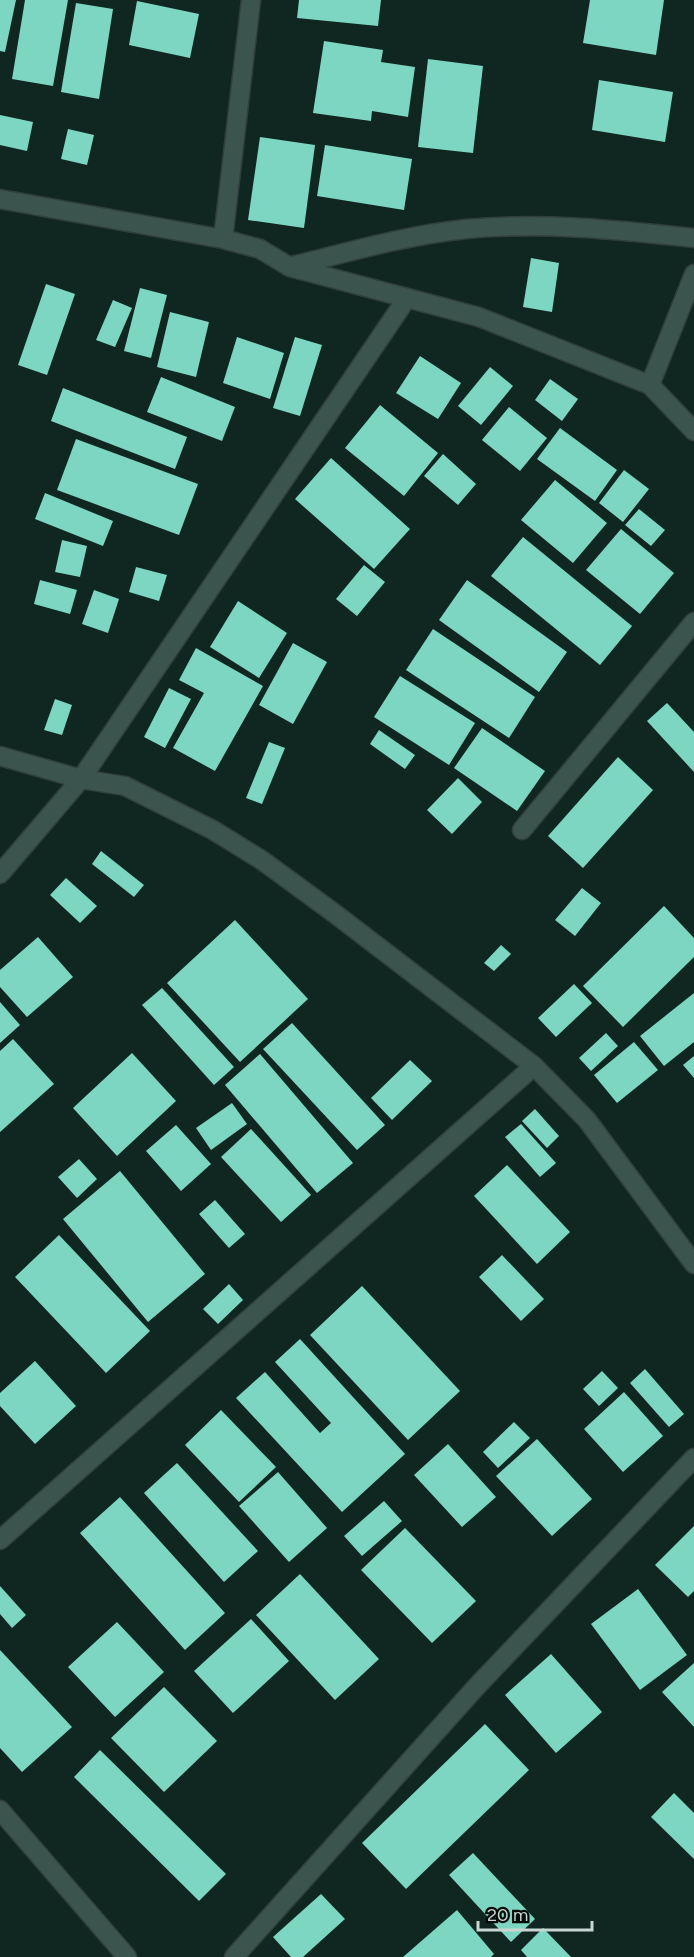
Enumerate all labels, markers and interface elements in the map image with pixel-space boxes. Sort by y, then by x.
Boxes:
scale bar [478,1894,592,1932]
text: 20 m [487,1904,528,1926]

